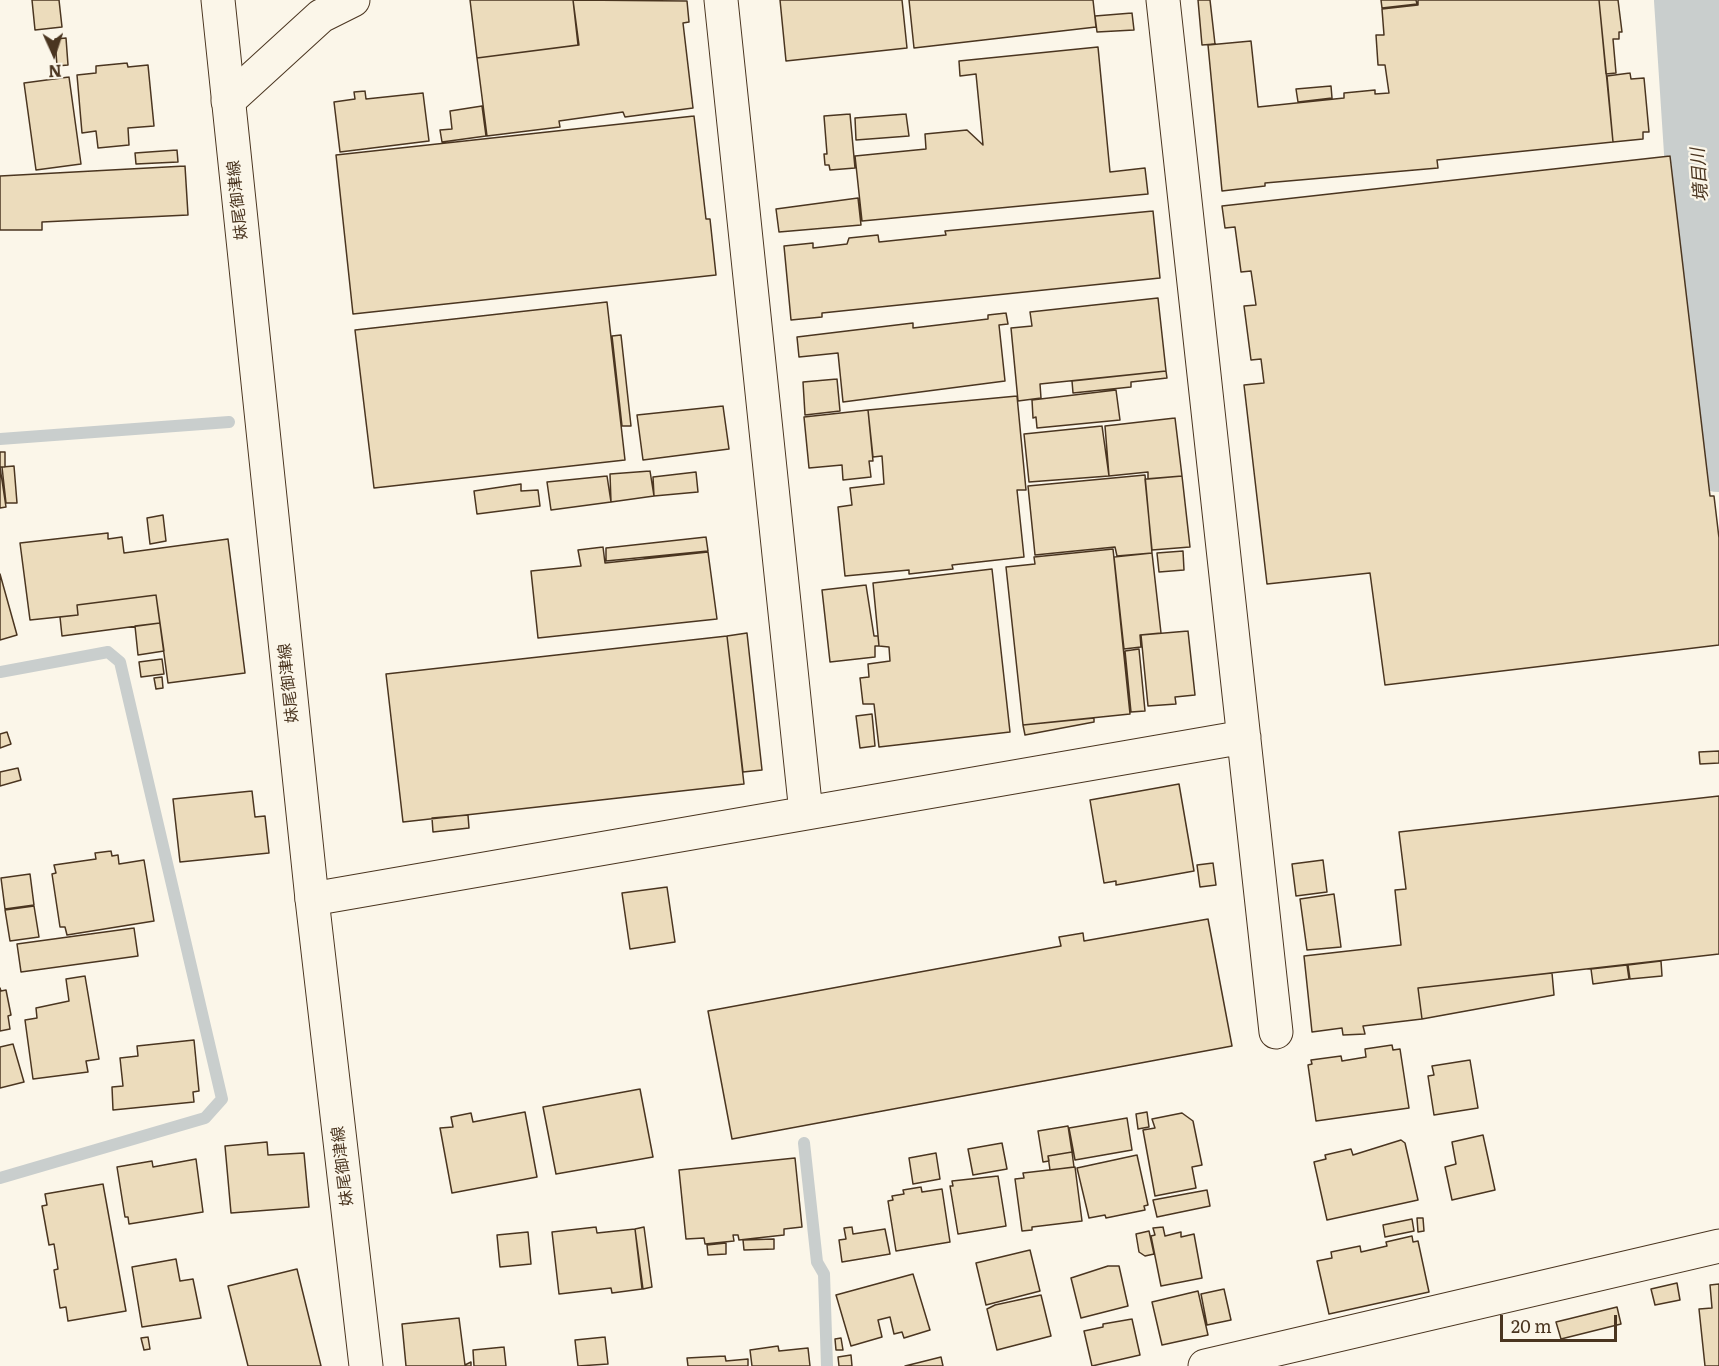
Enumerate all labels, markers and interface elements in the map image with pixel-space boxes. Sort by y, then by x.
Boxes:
north arrow [24,24,84,84]
text: N [48,60,62,84]
water label: 境目川 [1687,147,1713,203]
street label: 妹尾御津線 [224,159,252,241]
street label: 妹尾御津線 [275,642,303,724]
street label: 妹尾御津線 [329,1125,357,1207]
scale bar [1503,1303,1620,1341]
text: 20 m [1511,1312,1552,1339]

